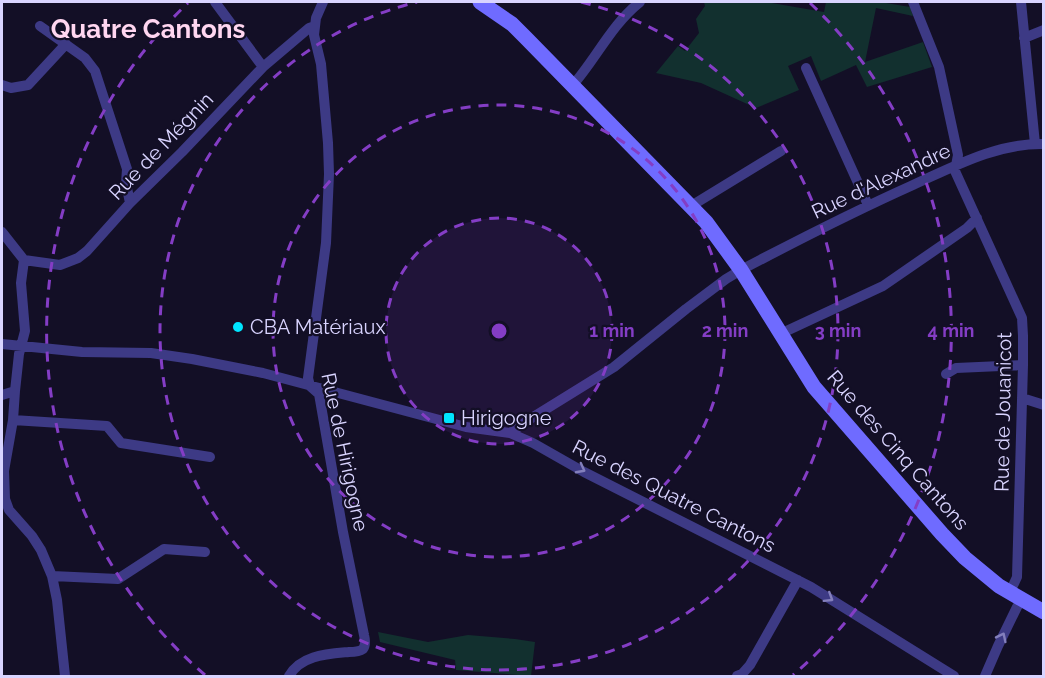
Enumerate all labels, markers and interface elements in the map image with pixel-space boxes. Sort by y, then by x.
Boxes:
district label: Quatre Cantons [51,14,245,44]
street label: Rue de Mégnin [104,87,218,205]
street label: Rue d'Alexandre [808,138,954,224]
place label: CBA Matériaux [250,315,386,339]
marker: CBA Matériaux [231,320,245,334]
text: 1 min [589,320,635,341]
text: 2 min [702,320,748,341]
text: 3 min [815,320,861,341]
text: 4 min [928,320,974,341]
centre of rings [489,321,509,341]
street label: Rue de Jouanicot [990,332,1016,492]
street label: Rue des Cinq Cantons [822,365,974,535]
street label: Rue de Hirigogne [316,371,374,534]
place label: Hirigogne [461,406,552,430]
marker: Hirigogne [442,411,456,425]
street label: Rue des Quatre Cantons [569,434,779,558]
one-way arrow [575,462,586,474]
one-way arrow [823,590,833,602]
one-way arrow [995,632,1007,643]

